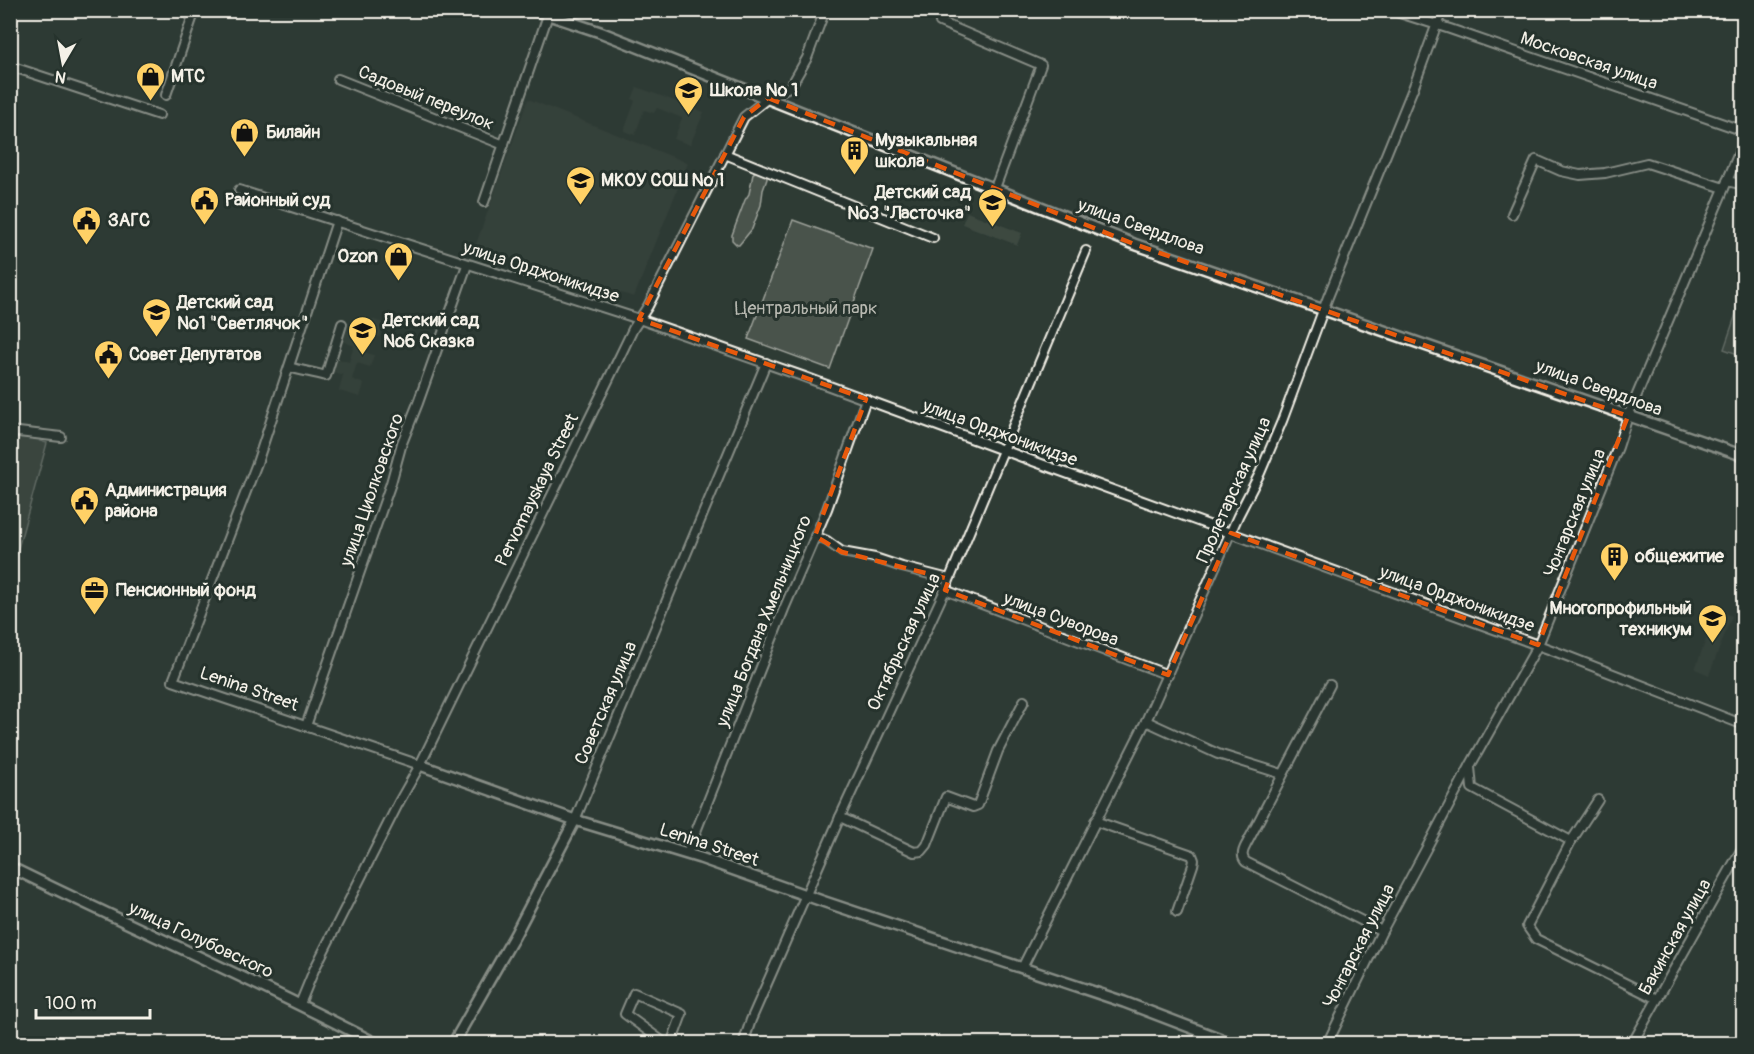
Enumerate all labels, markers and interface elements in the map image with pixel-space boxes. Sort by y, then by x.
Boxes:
street label: Московская улица [1517,27,1661,95]
north arrow [33,33,93,93]
shop icon: МТС [134,60,166,102]
street label: Садовый переулок [355,60,497,136]
place label: МТС [171,65,205,88]
text: N [53,66,68,88]
school or university icon: Школа № 1 [673,74,705,116]
place label: Школа № 1 [709,79,798,102]
shop icon: Билайн [229,116,261,158]
place label: Билайн [266,121,320,144]
place label: Музыкальная школа [875,129,977,173]
building icon: Музыкальная школа [838,134,870,176]
school or university icon: МКОУ СОШ № 1 [564,164,596,206]
place label: МКОУ СОШ № 1 [601,169,724,192]
place label: Детский сад №3 "Ласточка" [847,181,971,225]
public building icon: Районный суд [188,184,220,226]
school or university icon: Детский сад №3 "Ласточка" [976,186,1008,228]
place label: Районный суд [225,189,331,212]
street label: улица Свердлова [1074,193,1208,261]
public building icon: ЗАГС [71,204,103,246]
place label: ЗАГС [108,209,150,232]
street label: улица Орджоникидзе [459,236,622,308]
shop icon: Ozon [383,240,415,282]
place label: Ozon [338,245,378,268]
place label: Детский сад №1 "Светлячок" [176,291,308,335]
school or university icon: Детский сад №1 "Светлячок" [140,296,172,338]
park label: Центральный парк [735,297,877,320]
place label: Детский сад №6 Сказка [382,309,479,353]
school or university icon: Детский сад №6 Сказка [346,314,378,356]
public building icon: Совет Депутатов [92,338,124,380]
place label: Совет Депутатов [129,343,262,366]
street label: улица Свердлова [1532,354,1666,422]
street label: улица Орджоникидзе [918,394,1081,472]
street label: Pervomayskaya Street [490,409,584,570]
street label: улица Циолковского [335,410,409,571]
street label: Пролетарская улица [1192,414,1276,566]
street label: Чонгарская улица [1539,445,1611,581]
place label: Администрация района [105,479,227,523]
public building icon: Администрация района [68,484,100,526]
street label: улица Богдана Хмельницкого [711,512,817,731]
building icon: общежитие [1598,540,1630,582]
place label: общежитие [1634,545,1725,568]
street label: улица Орджоникидзе [1375,560,1538,638]
street label: Октябрьская улица [862,569,946,715]
office icon: Пенсионный фонд [79,574,111,616]
place label: Пенсионный фонд [116,579,256,602]
street label: улица Суворова [999,586,1122,651]
place label: Многопрофильный техникум [1550,597,1692,641]
school or university icon: Многопрофильный техникум [1697,602,1729,644]
street label: Советская улица [570,638,642,768]
street label: Lenina Street [196,661,302,717]
street label: Lenina Street [656,818,762,872]
street label: Бакинская улица [1634,875,1716,999]
street label: Чонгарская улица [1318,880,1400,1012]
street label: улица Голубовского [124,896,277,984]
scale bar [36,982,150,1020]
text: 100 m [45,992,97,1015]

